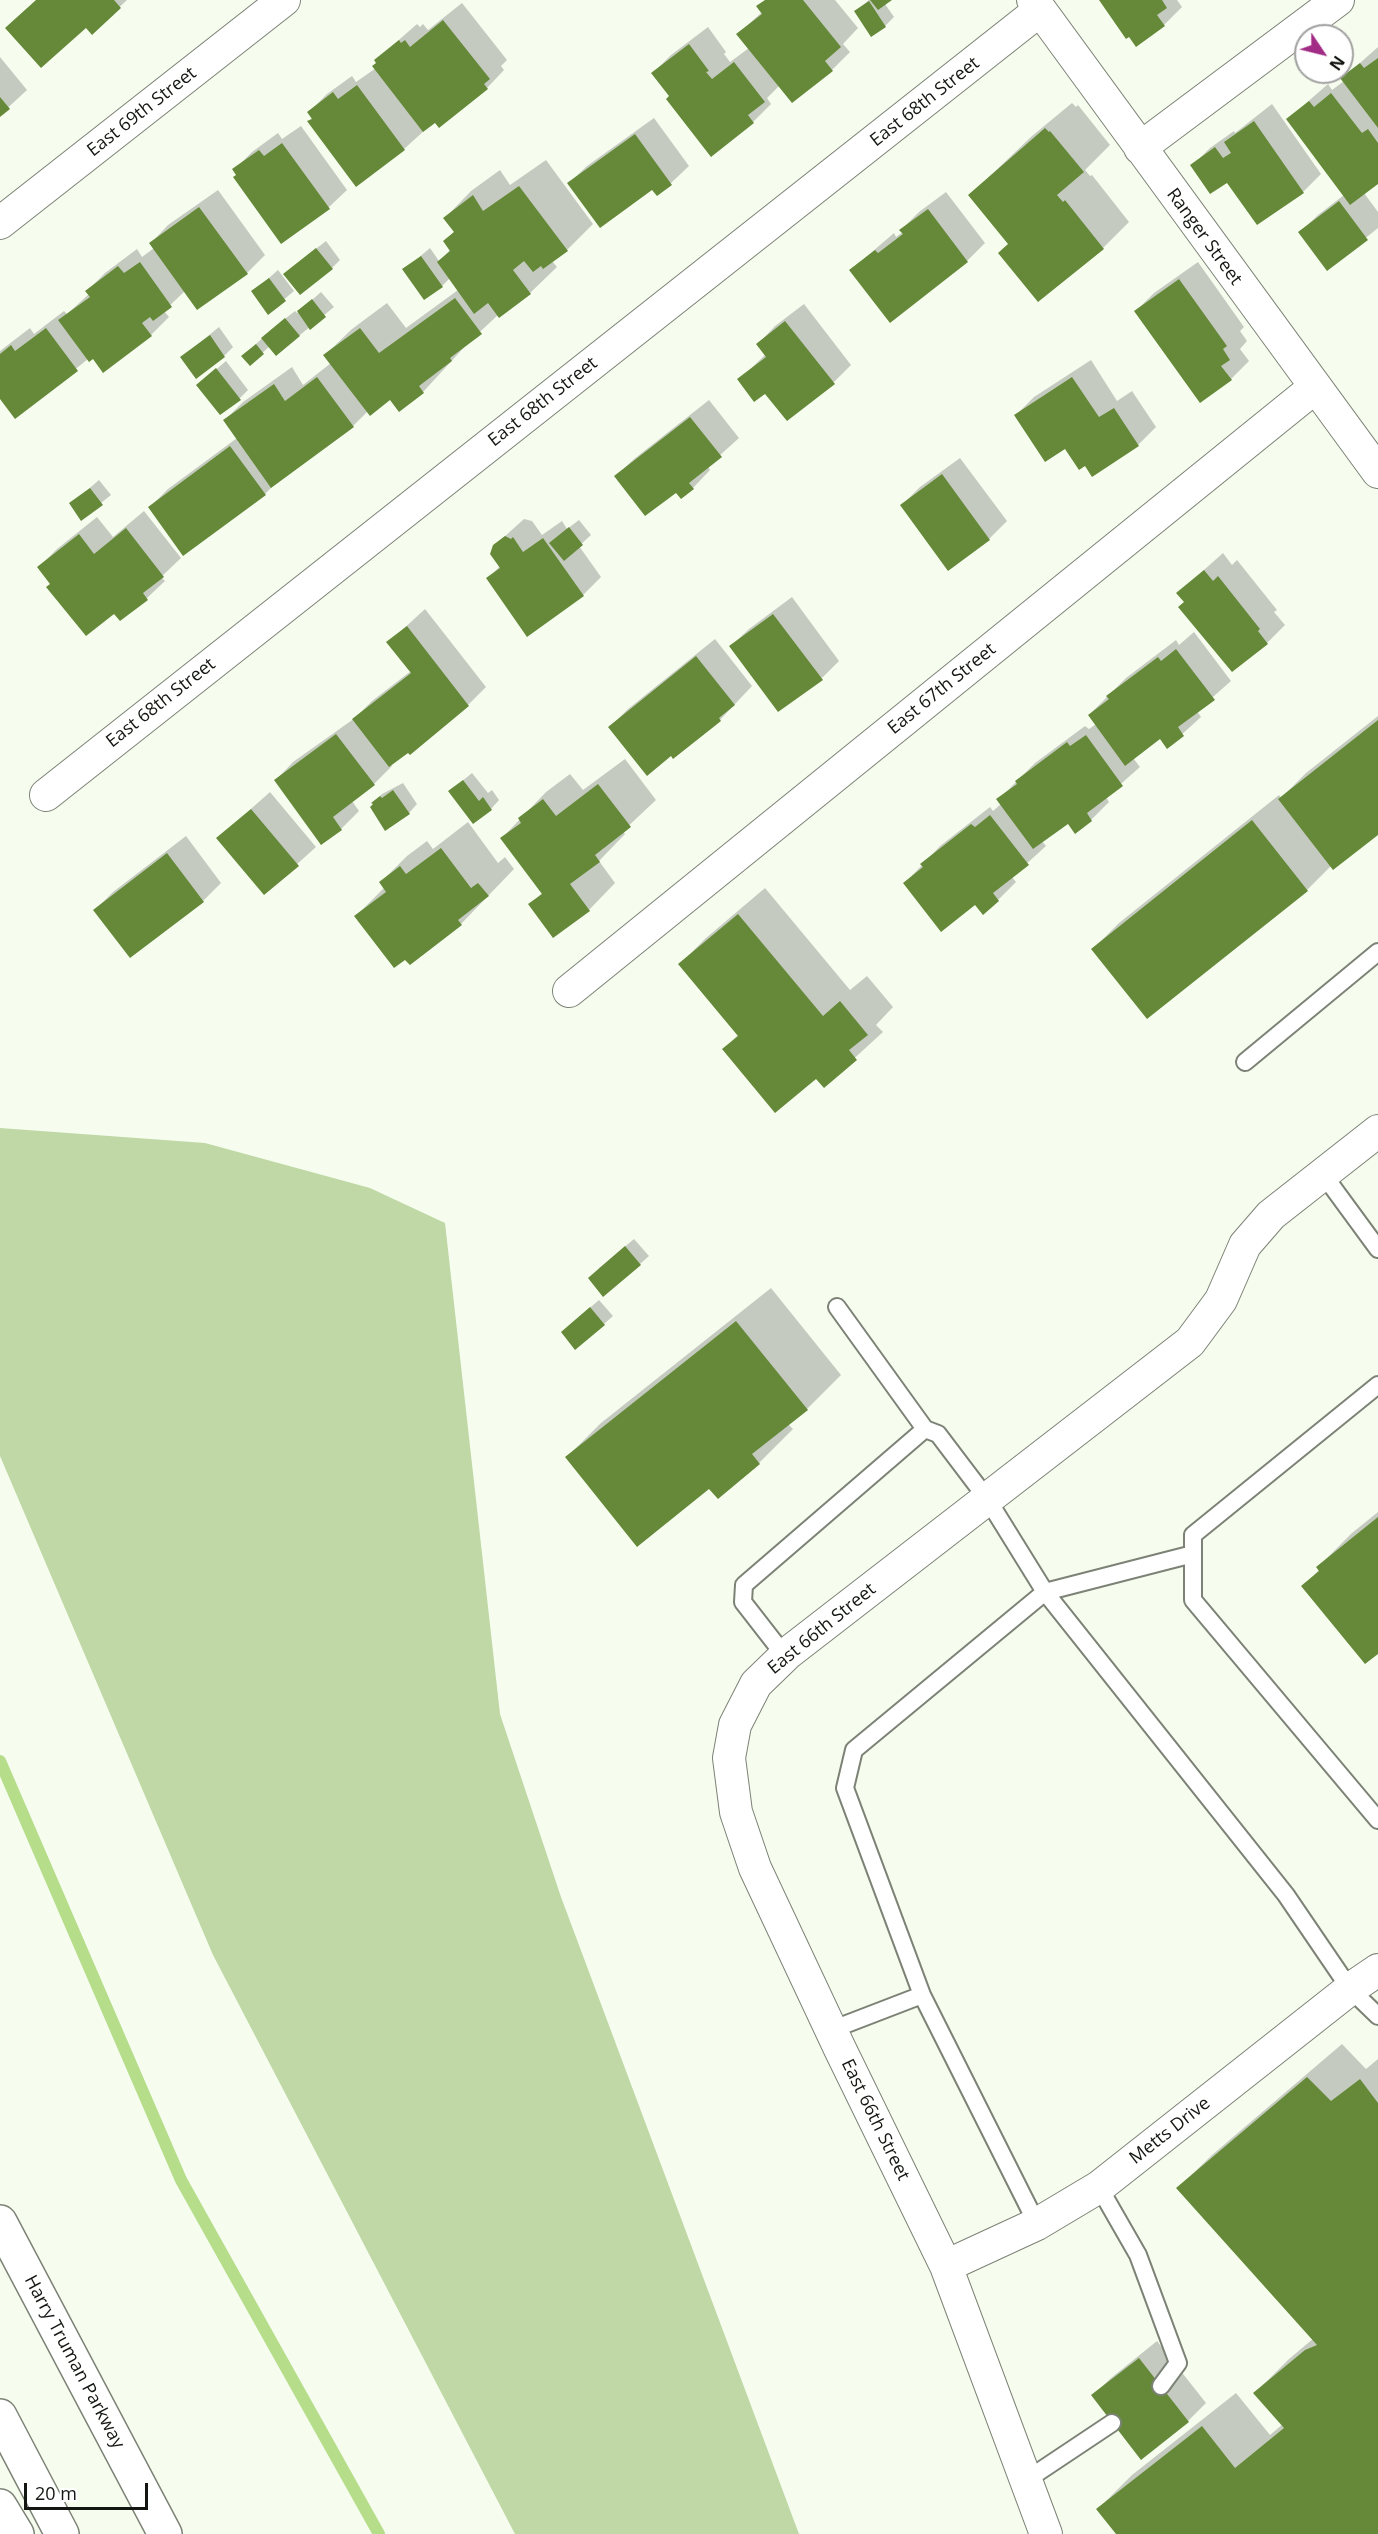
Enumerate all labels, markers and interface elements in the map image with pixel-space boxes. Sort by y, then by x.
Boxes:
north arrow [1294,24,1354,84]
text: N [1324,52,1350,75]
street label: East 68th Street [866,53,984,151]
street label: East 69th Street [83,63,201,161]
street label: Ranger Street [1162,184,1246,290]
street label: East 68th Street [484,353,602,451]
street label: East 67th Street [884,639,1000,739]
street label: East 68th Street [102,654,220,752]
street label: East 66th Street [764,1579,880,1679]
street label: East 66th Street [836,2056,914,2184]
street label: Metts Drive [1125,2093,1215,2169]
street label: Harry Truman Parkway [19,2272,129,2452]
scale bar [27,2471,152,2509]
text: 20 m [35,2481,77,2505]

